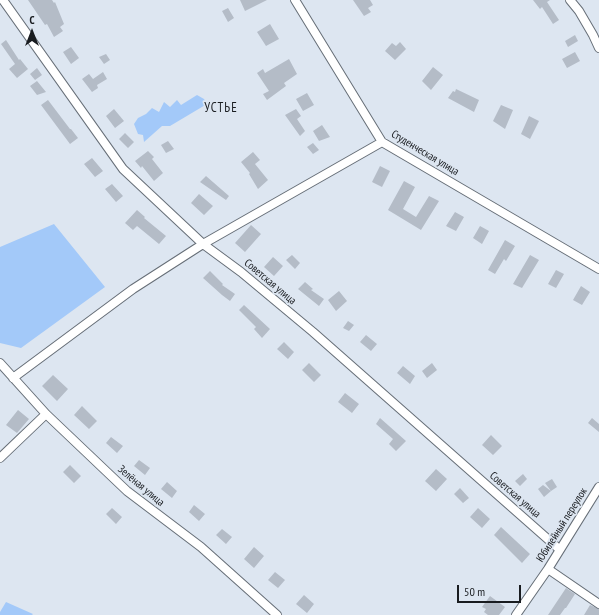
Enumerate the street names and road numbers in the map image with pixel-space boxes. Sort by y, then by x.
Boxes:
street label: Студенческая улица [389,128,461,178]
street label: Советская улица [241,257,299,307]
street label: Зелёная улица [115,463,167,509]
street label: Советская улица [487,469,543,521]
street label: Юбилейный переулок [534,485,590,565]

